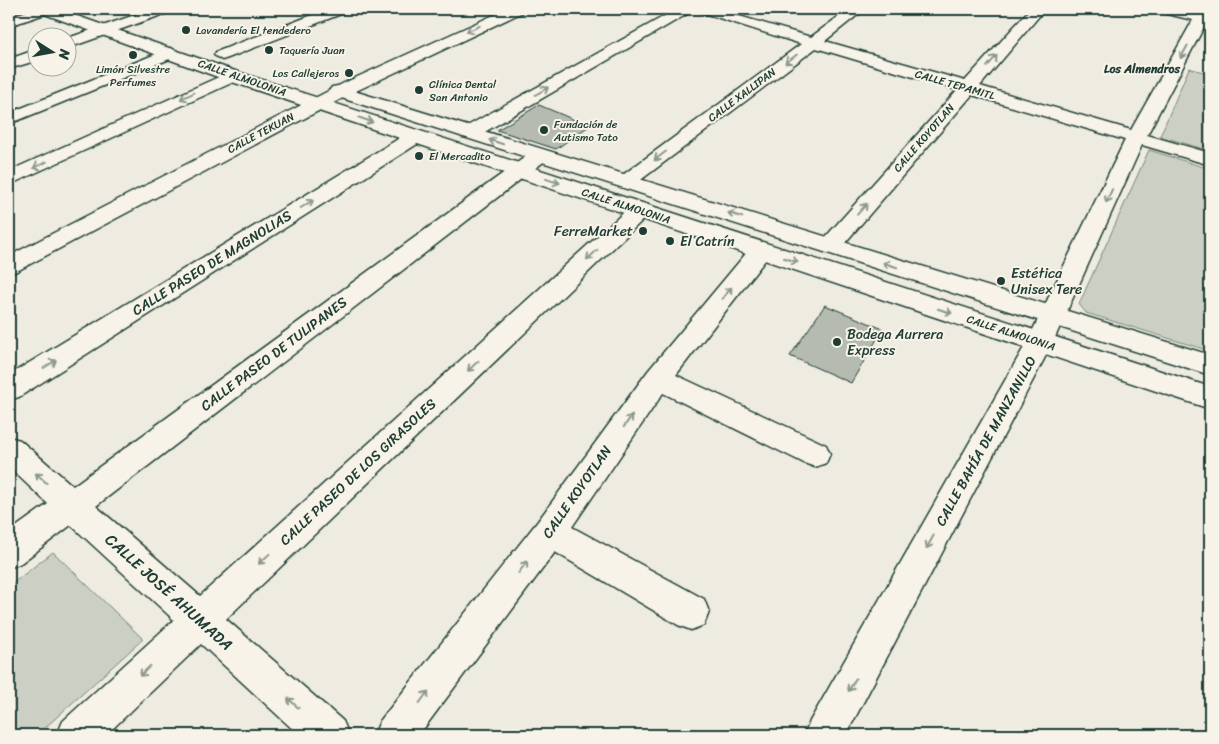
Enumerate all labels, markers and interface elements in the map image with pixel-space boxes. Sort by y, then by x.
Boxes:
place label: Lavandería El tendedero [196,21,311,40]
marker: Lavandería El tendedero [180,24,192,36]
one-way arrow [466,25,481,35]
north arrow [28,28,78,78]
place label: Taquería Juan [279,41,345,60]
marker: Taquería Juan [263,44,275,56]
one-way arrow [1178,44,1188,58]
text: N [51,46,78,62]
marker: Limón Silvestre Perfumes [127,49,139,61]
one-way arrow [785,53,798,64]
street label: CALLE ALMOLONIA [195,54,289,102]
one-way arrow [986,54,998,67]
district label: Los Almendros [1104,58,1181,80]
place label: Limón Silvestre Perfumes [96,60,170,92]
street label: CALLE XALLIPAN [704,63,781,127]
place label: Los Callejeros [273,64,339,83]
street label: CALLE TEPAMITL [913,64,997,106]
marker: Los Callejeros [343,67,355,79]
place label: Clínica Dental San Antonio [429,75,497,107]
marker: Clínica Dental San Antonio [413,84,425,96]
one-way arrow [535,86,549,96]
one-way arrow [180,92,195,102]
street label: CALLE KOYOTLAN [889,99,959,177]
street label: CALLE TEKUAN [224,107,298,159]
place label: Fundación de Autismo Tato [553,115,618,147]
one-way arrow [357,116,373,125]
marker: Fundación de Autismo Tato [538,124,550,136]
one-way arrow [489,136,505,146]
place label: El Mercadito [429,147,491,166]
marker: El Mercadito [413,150,425,162]
one-way arrow [654,150,667,161]
one-way arrow [33,160,48,170]
one-way arrow [545,177,561,187]
street label: CALLE ALMOLONIA [579,183,673,229]
one-way arrow [1104,188,1113,203]
one-way arrow [300,199,314,209]
street label: CALLE PASEO DE MAGNOLIAS [127,203,297,323]
one-way arrow [856,203,867,216]
one-way arrow [727,210,743,220]
place label: FerreMarket [554,219,633,244]
marker: FerreMarket [637,225,649,237]
place label: El Catrín [680,229,735,254]
marker: El Catrín [664,235,676,247]
one-way arrow [585,249,598,261]
one-way arrow [783,256,798,265]
one-way arrow [883,260,898,269]
place label: Estética Unisex Tere [1011,261,1082,302]
marker: Estética Unisex Tere [995,275,1007,287]
one-way arrow [721,286,732,299]
street label: CALLE PASEO DE TULIPANES [195,290,353,418]
one-way arrow [937,306,953,316]
street label: CALLE ALMOLONIA [964,310,1058,356]
place label: Bodega Aurrera Express [847,322,943,363]
marker: Bodega Aurrera Express [831,336,843,348]
street label: CALLE BAHÍA DE MANZANILLO [929,351,1043,531]
one-way arrow [43,358,57,368]
one-way arrow [466,360,479,372]
street label: CALLE PASEO DE LOS GIRASOLES [274,392,442,552]
one-way arrow [623,414,633,428]
street label: CALLE KOYOTLAN [535,440,619,544]
one-way arrow [35,472,48,484]
street label: CALLE JOSÉ AHUMADA [98,526,240,658]
one-way arrow [925,535,935,550]
one-way arrow [257,554,270,565]
one-way arrow [517,561,528,574]
one-way arrow [139,665,151,677]
one-way arrow [847,677,856,692]
one-way arrow [418,690,429,703]
one-way arrow [286,697,299,709]

